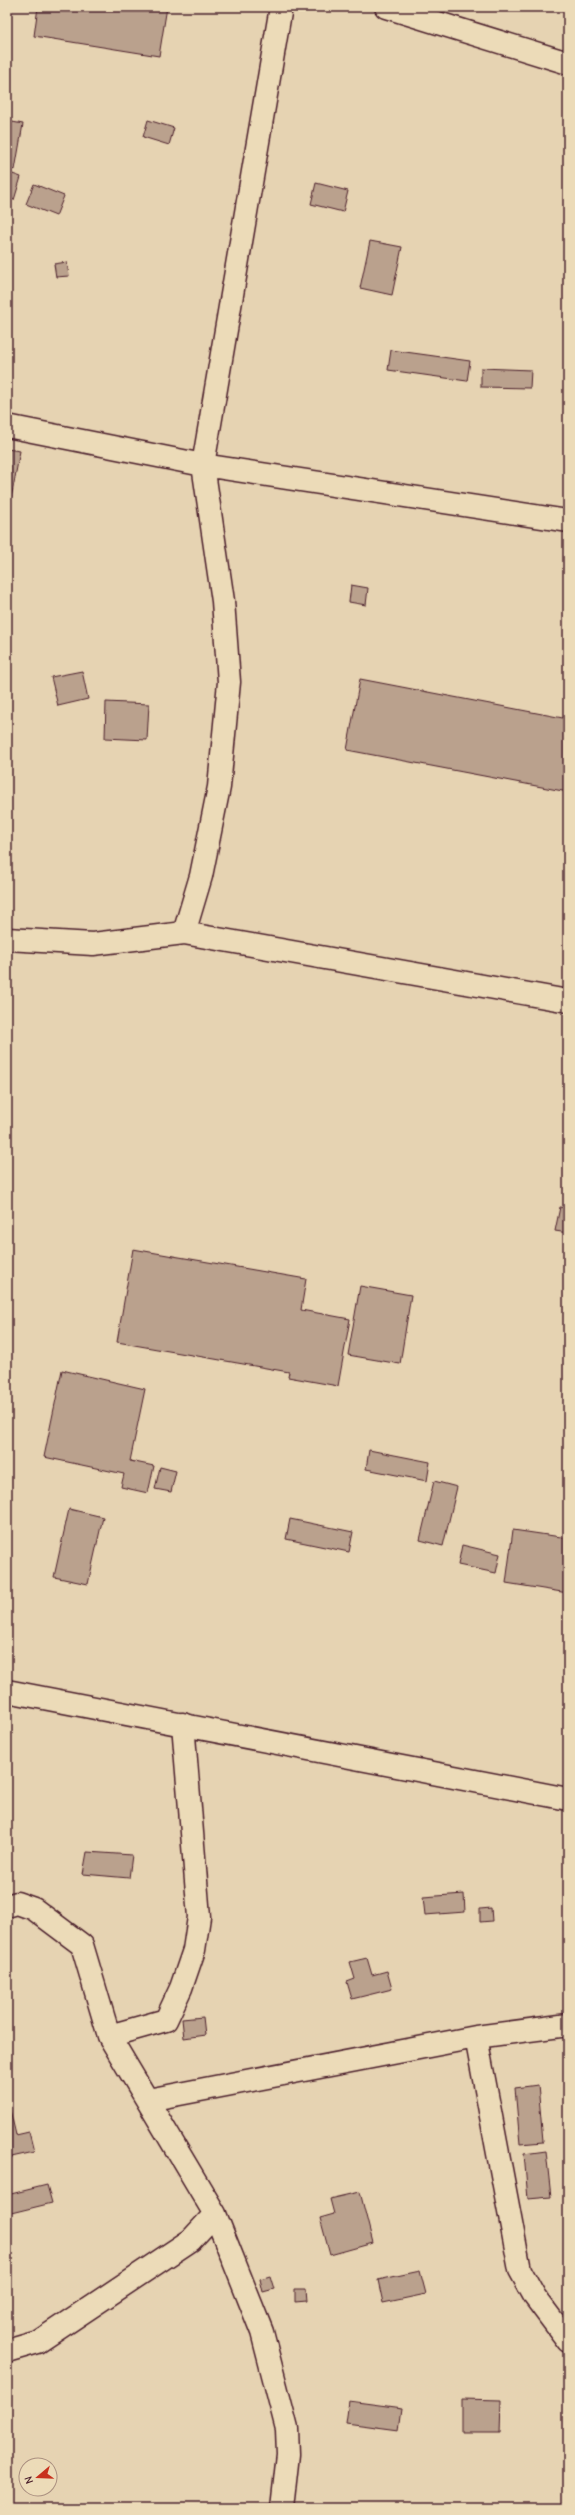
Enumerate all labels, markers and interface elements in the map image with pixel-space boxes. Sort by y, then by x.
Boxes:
north arrow [18,2457,58,2497]
text: N [22,2475,36,2486]

